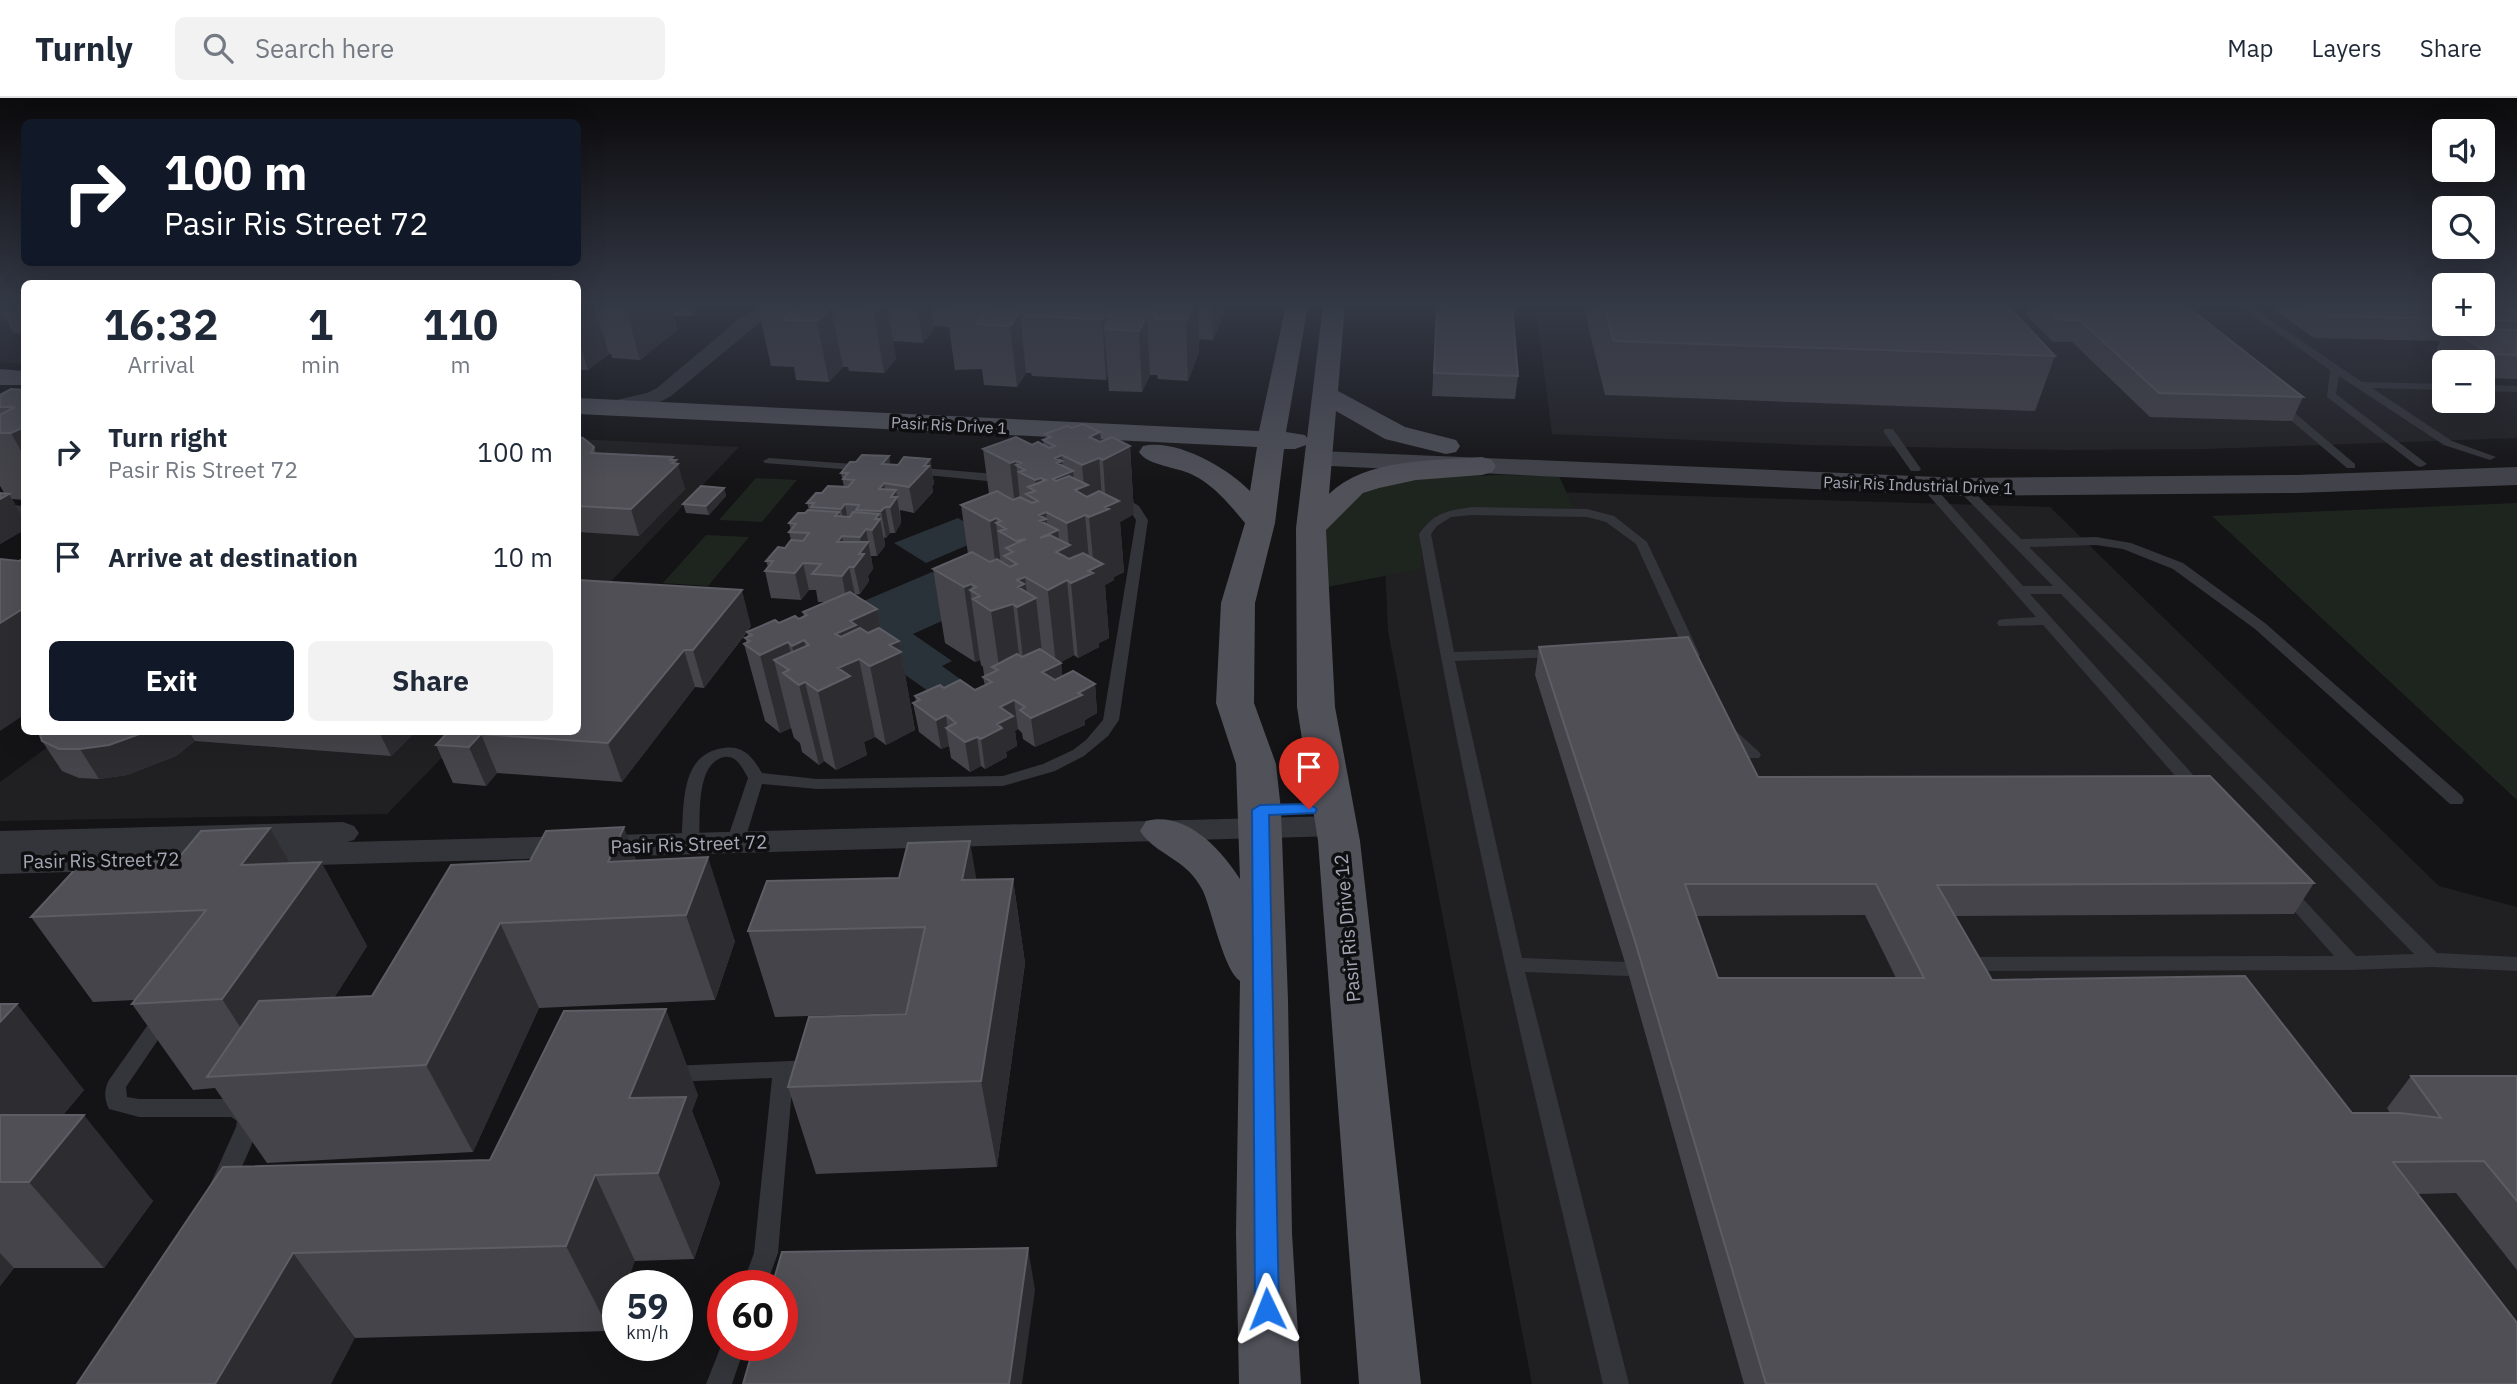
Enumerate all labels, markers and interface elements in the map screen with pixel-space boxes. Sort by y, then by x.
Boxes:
search box [175,17,665,80]
text: Turnly [35,27,133,70]
icon: search [199,29,237,67]
text: Search here [255,31,394,65]
text: Map [2227,32,2274,64]
text: Layers [2312,32,2382,64]
text: Share [2420,32,2482,64]
map controls [2432,119,2495,413]
button: sound [2432,119,2495,182]
text: 100 m [164,140,308,203]
icon: right [49,147,140,238]
button: search [2432,196,2495,259]
text: Pasir Ris Street 72 [164,202,428,244]
button: + [2432,273,2495,336]
text: 16:32 [104,297,218,352]
text: 1 [308,297,333,352]
text: 110 [423,297,498,352]
text: Arrival [128,349,195,379]
text: min [301,349,340,379]
text: m [450,349,471,379]
button: − [2432,350,2495,413]
street label: Pasir Ris Drive 1 [891,412,1007,438]
text: Turn right [108,420,227,454]
icon: right [49,433,87,471]
text: 100 m [477,435,553,469]
text: Pasir Ris Street 72 [108,454,298,484]
street label: Pasir Ris Industrial Drive 1 [1823,472,2013,498]
icon: arrive [49,538,87,576]
text: Arrive at destination [108,540,358,574]
text: 10 m [493,540,553,574]
button: Exit [49,641,294,721]
button: Share [308,641,553,721]
pin [1279,737,1339,809]
icon: arrive [1290,748,1328,786]
street label: Pasir Ris Street 72 [610,829,768,859]
street label: Pasir Ris Street 72 [22,847,180,873]
street label: Pasir Ris Drive 12 [1329,853,1365,1003]
speed limit sign: 60 [707,1270,798,1361]
position arrow [1230,1272,1304,1346]
text: 59 [626,1283,669,1329]
text: km/h [626,1321,669,1344]

